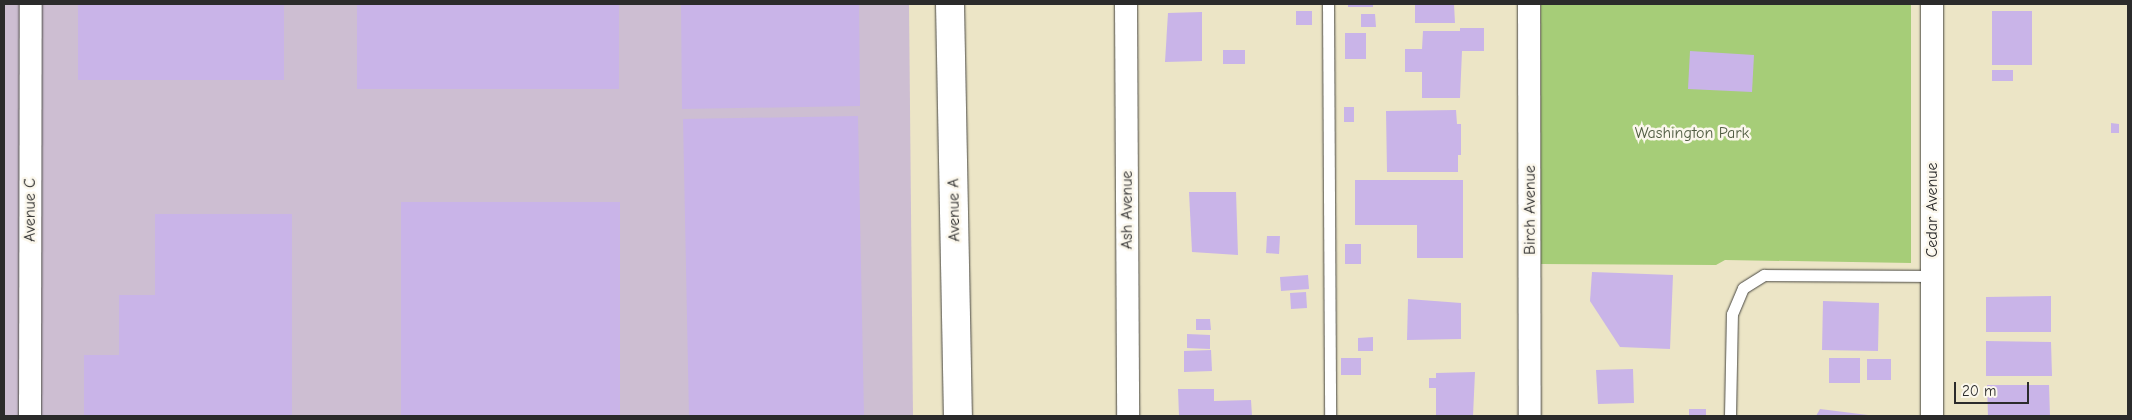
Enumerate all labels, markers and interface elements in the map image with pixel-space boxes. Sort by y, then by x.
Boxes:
park label: Washington Park [1635,123,1749,143]
street label: Cedar Avenue [1922,163,1942,257]
street label: Birch Avenue [1520,165,1540,255]
street label: Ash Avenue [1117,171,1137,249]
street label: Avenue C [20,178,40,242]
street label: Avenue A [944,178,964,242]
scale bar [1957,372,2032,404]
text: 20 m [1962,382,1996,400]

